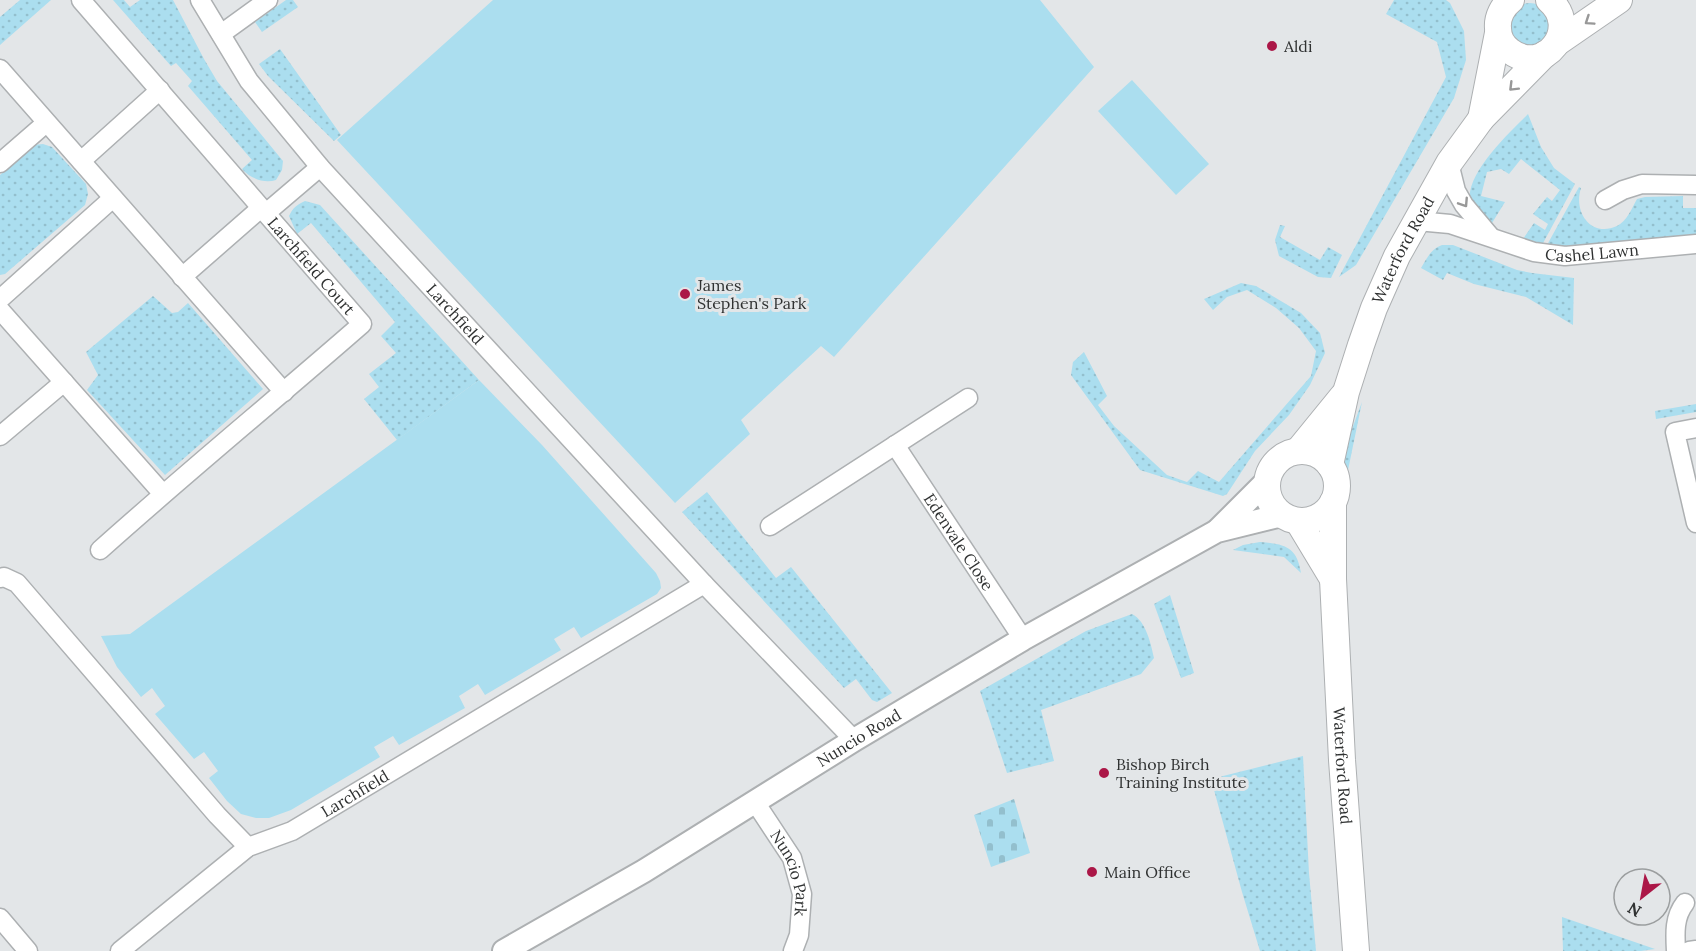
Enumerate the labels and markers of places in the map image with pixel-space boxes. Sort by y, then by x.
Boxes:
place label: Aldi [1283,36,1312,56]
marker: Aldi [1265,39,1279,53]
place label: James Stephen's Park [696,275,807,313]
marker: James Stephen's Park [678,287,692,301]
place label: Bishop Birch Training Institute [1116,754,1247,792]
marker: Bishop Birch Training Institute [1097,766,1111,780]
place label: Main Office [1104,862,1191,882]
marker: Main Office [1085,865,1099,879]

